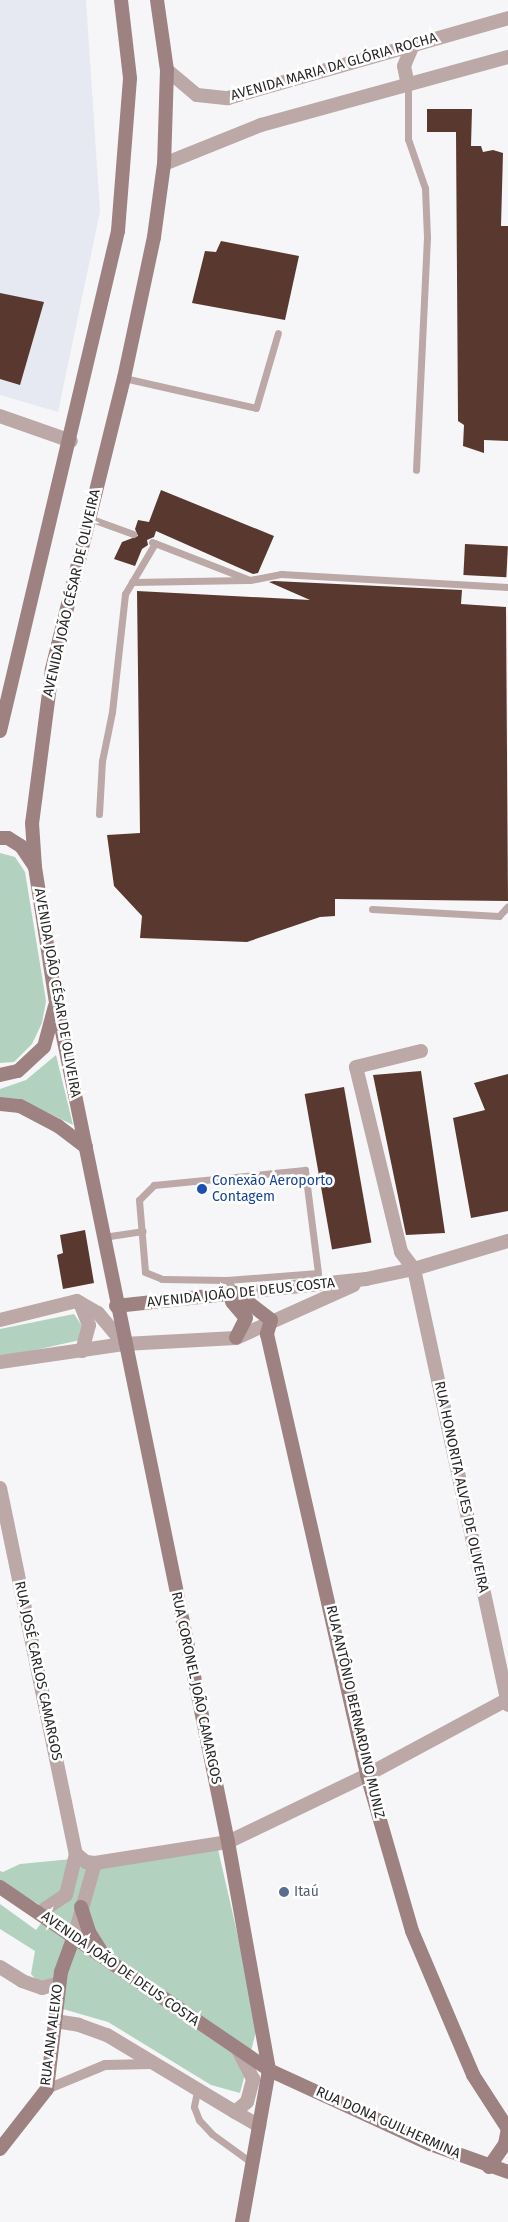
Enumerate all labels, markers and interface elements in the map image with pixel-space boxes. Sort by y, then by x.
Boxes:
street label: AVENIDA MARIA DA GLÓRIA ROCHA [229,29,439,105]
street label: AVENIDA JOÃO CÉSAR DE OLIVEIRA [40,488,104,698]
street label: AVENIDA JOÃO CÉSAR DE OLIVEIRA [30,887,84,1099]
place label: Conexão Aeroporto Contagem [212,1173,333,1206]
marker: Conexão Aeroporto Contagem [196,1183,208,1195]
street label: AVENIDA JOÃO DE DEUS COSTA [146,1275,336,1311]
street label: RUA HONORITA ALVES DE OLIVEIRA [430,1380,492,1594]
street label: RUA JOSÉ CARLOS CAMARGOS [11,1580,65,1762]
street label: RUA CORONEL JOÃO CAMARGOS [167,1590,225,1786]
street label: RUA ANTÔNIO BERNARDINO MUNIZ [322,1604,388,1820]
place label: Itaú [294,1884,319,1900]
marker: Itaú [278,1886,290,1898]
street label: AVENIDA JOÃO DE DEUS COSTA [38,1908,202,2030]
street label: RUA ANA ALEIXO [37,1983,67,2087]
street label: RUA DONA GUILHERMINA [313,2083,463,2163]

